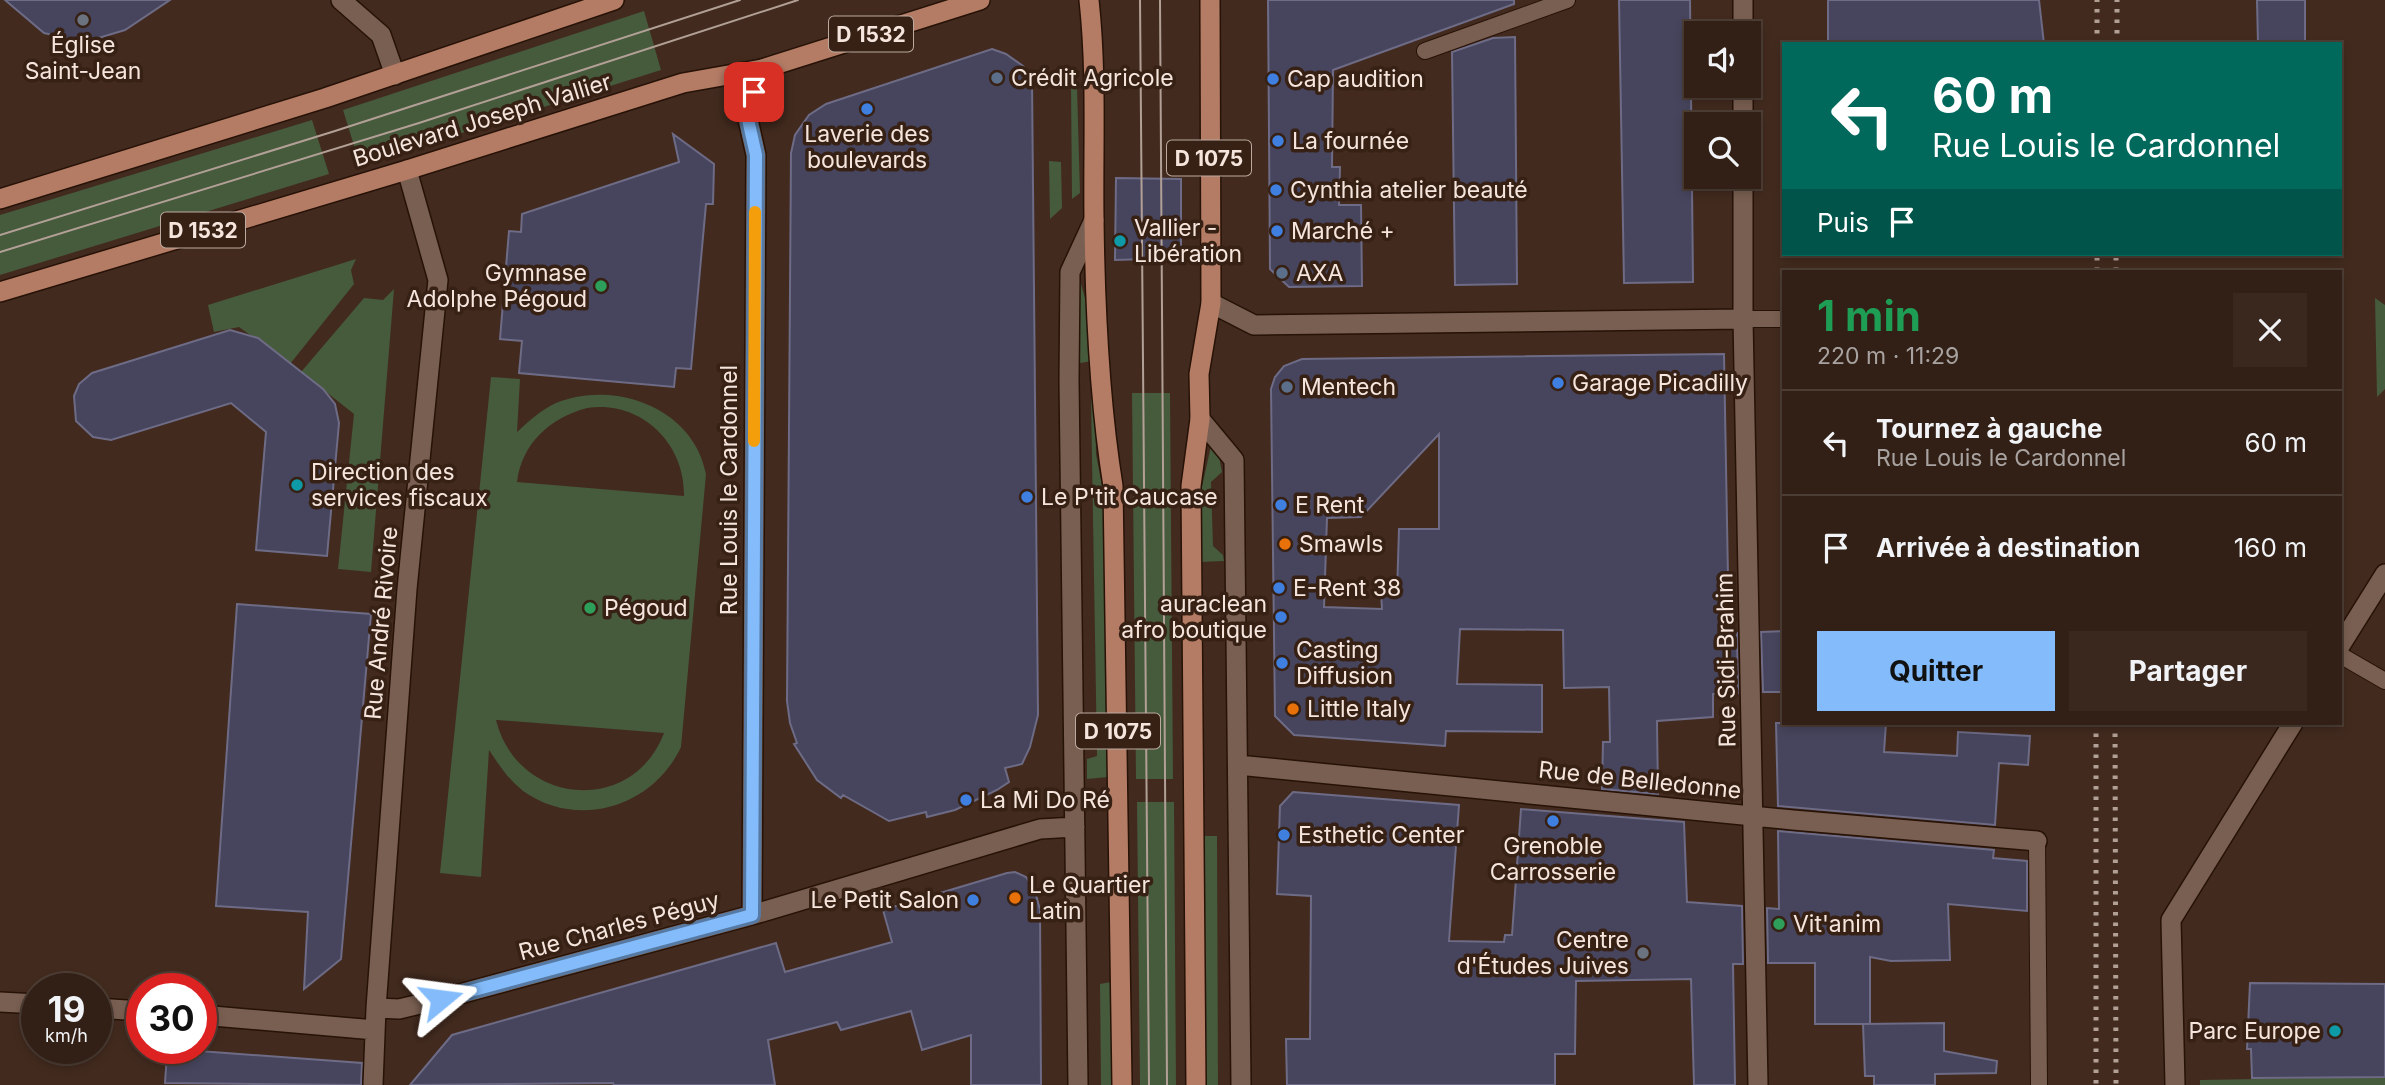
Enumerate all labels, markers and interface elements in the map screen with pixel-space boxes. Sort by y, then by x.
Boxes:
marker: Église Saint-Jean [75,12,91,28]
road number: D 1532 [829,16,913,52]
map controls [1684,21,1761,189]
button: sound [1684,21,1761,98]
place label: Église Saint-Jean [25,31,141,85]
pin [724,62,784,122]
place label: Crédit Agricole [1011,64,1174,92]
place label: Cap audition [1287,65,1424,93]
text: 60 m [1932,66,2053,125]
street label: Boulevard Joseph Vallier [350,67,615,173]
marker: Crédit Agricole [989,70,1005,86]
icon: left [1817,70,1908,161]
marker: Cap audition [1265,71,1281,87]
icon: arrive [735,73,773,111]
marker: Laverie des boulevards [859,101,875,117]
button: search [1684,112,1761,189]
place label: Laverie des boulevards [804,120,930,174]
text: Rue Louis le Cardonnel [1932,126,2280,165]
place label: La fournée [1292,127,1409,155]
marker: La fournée [1270,133,1286,149]
road number: D 1075 [1167,140,1251,176]
place label: Cynthia atelier beauté [1290,176,1528,204]
marker: Cynthia atelier beauté [1268,182,1284,198]
icon: arrive [1883,203,1921,241]
text: Puis [1817,207,1869,238]
road number: D 1532 [161,212,245,247]
place label: Vallier - Libération [1134,214,1242,268]
place label: Marché + [1291,217,1395,245]
marker: Marché + [1269,223,1285,239]
marker: Vallier - Libération [1112,233,1128,249]
place label: Gymnase Adolphe Pégoud [407,259,587,313]
place label: AXA [1296,259,1344,287]
marker: AXA [1274,265,1290,281]
marker: Gymnase Adolphe Pégoud [593,278,609,294]
text: 1 min [1817,290,1921,341]
button: close [2233,293,2307,367]
text: 220 m · 11:29 [1817,342,1959,370]
street label: Rue Louis le Cardonnel [715,365,743,615]
place label: Garage Picadilly [1572,369,1748,397]
place label: Mentech [1301,373,1396,401]
marker: Garage Picadilly [1550,375,1566,391]
marker: Mentech [1279,379,1295,395]
text: Tournez à gauche [1876,413,2102,444]
icon: left [1817,424,1855,462]
text: 60 m [2244,427,2307,458]
text: Rue Louis le Cardonnel [1876,444,2126,472]
place label: Direction des services fiscaux [311,458,488,512]
marker: Direction des services fiscaux [289,477,305,493]
place label: Le P'tit Caucase [1041,483,1218,511]
marker: Le P'tit Caucase [1019,489,1035,505]
place label: E Rent [1295,491,1365,519]
marker: E Rent [1273,497,1289,513]
street label: Rue André Rivoire [359,525,403,721]
icon: arrive [1817,529,1855,567]
place label: Smawls [1299,530,1383,558]
text: Arrivée à destination [1876,532,2141,563]
text: 160 m [2234,532,2307,563]
marker: Smawls [1277,536,1293,552]
street label: Rue Sidi-Brahim [1710,572,1742,748]
place label: E-Rent 38 [1293,574,1401,602]
marker: E-Rent 38 [1271,580,1287,596]
place label: auraclean afro boutique [1121,590,1267,644]
place label: Pégoud [604,594,688,622]
marker: Pégoud [582,600,598,616]
marker: auraclean afro boutique [1273,609,1289,625]
button: Quitter [1817,631,2055,711]
button: Partager [2069,631,2307,711]
place label: Casting Diffusion [1296,636,1393,690]
marker: Casting Diffusion [1274,655,1290,671]
place label: Little Italy [1307,695,1411,723]
marker: Little Italy [1285,701,1301,717]
road number: D 1075 [1076,714,1160,748]
street label: Rue de Belledonne [1537,755,1743,805]
place label: La Mi Do Ré [980,786,1110,814]
marker: La Mi Do Ré [958,792,974,808]
marker: Grenoble Carrosserie [1545,813,1561,829]
place label: Esthetic Center [1298,821,1465,849]
marker: Esthetic Center [1276,827,1292,843]
place label: Grenoble Carrosserie [1490,832,1616,886]
place label: Le Quartier Latin [1029,871,1151,925]
street label: Rue Charles Péguy [515,886,723,966]
place label: Le Petit Salon [810,886,959,914]
marker: Le Quartier Latin [1007,890,1023,906]
marker: Le Petit Salon [965,892,981,908]
place label: Vit'anim [1793,910,1881,938]
marker: Vit'anim [1771,916,1787,932]
place label: Centre d'Études Juives [1457,926,1629,980]
marker: Centre d'Études Juives [1635,945,1651,961]
position arrow [404,962,478,1036]
speed limit sign: 30 [126,973,217,1064]
text: 19 [48,988,85,1030]
place label: Parc Europe [2189,1017,2321,1045]
marker: Parc Europe [2327,1023,2343,1039]
text: km/h [45,1025,88,1046]

